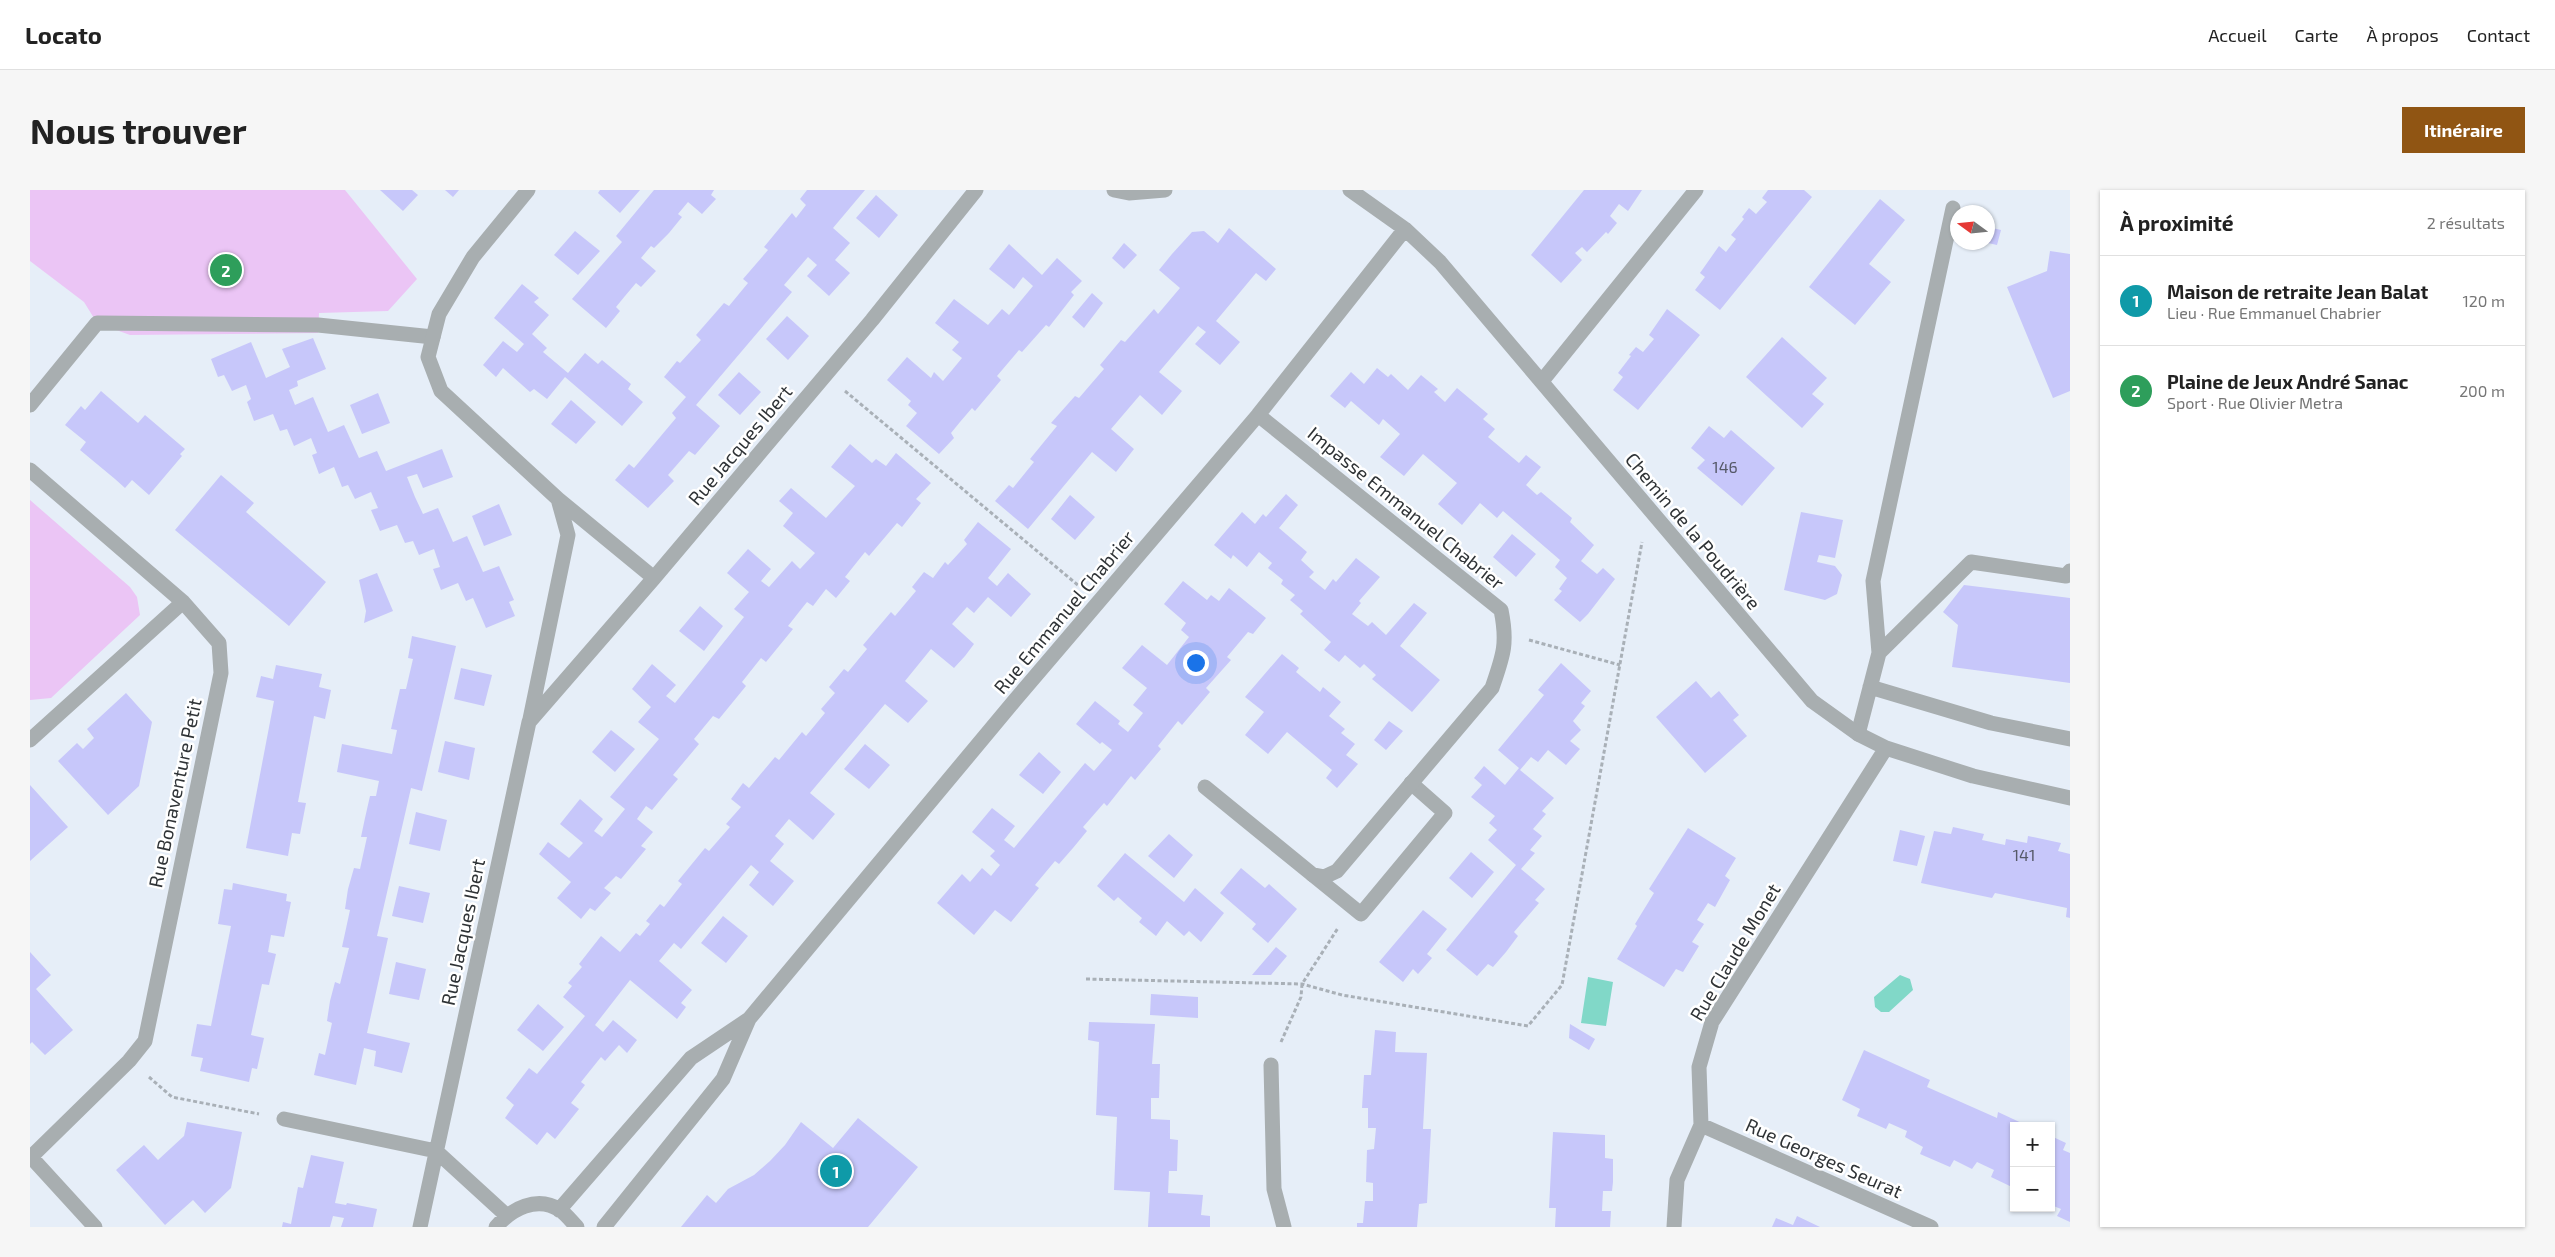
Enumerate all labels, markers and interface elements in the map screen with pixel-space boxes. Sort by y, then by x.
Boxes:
text: Locato [25,20,102,49]
text: Accueil [2208,24,2267,46]
text: Carte [2295,24,2338,46]
text: À propos [2366,24,2439,46]
text: Contact [2467,24,2530,46]
button: Itinéraire [2402,107,2525,153]
text: Nous trouver [30,109,247,151]
north arrow [1950,205,1995,250]
text: À proximité [2120,210,2234,235]
text: 2 résultats [2427,213,2505,232]
pin: 2 [210,251,242,289]
text: Maison de retraite Jean Balat [2167,280,2428,303]
text: 1 [2133,291,2139,310]
text: 120 m [2462,291,2505,310]
text: Lieu · Rue Emmanuel Chabrier [2167,303,2381,322]
text: Plaine de Jeux André Sanac [2167,370,2408,393]
street label: Rue Jacques Ibert [683,380,796,509]
text: 2 [2131,381,2141,400]
text: 200 m [2459,381,2505,400]
text: Sport · Rue Olivier Metra [2167,393,2343,412]
street label: Impasse Emmanuel Chabrier [1304,421,1509,594]
street label: Chemin de la Poudrière [1621,447,1766,614]
house number: 146 [1712,457,1738,476]
street label: Rue Emmanuel Chabrier [989,525,1139,698]
your location [1183,650,1209,676]
street label: Rue Bonaventure Petit [143,696,206,889]
house number: 141 [2013,845,2035,864]
street label: Rue Jacques Ibert [436,856,489,1007]
street label: Rue Claude Monet [1685,879,1785,1025]
street label: Rue Georges Seurat [1742,1113,1906,1202]
map controls [2010,1122,2055,1212]
button: + [2010,1122,2055,1167]
pin: 1 [820,1152,852,1190]
button: − [2010,1167,2055,1212]

